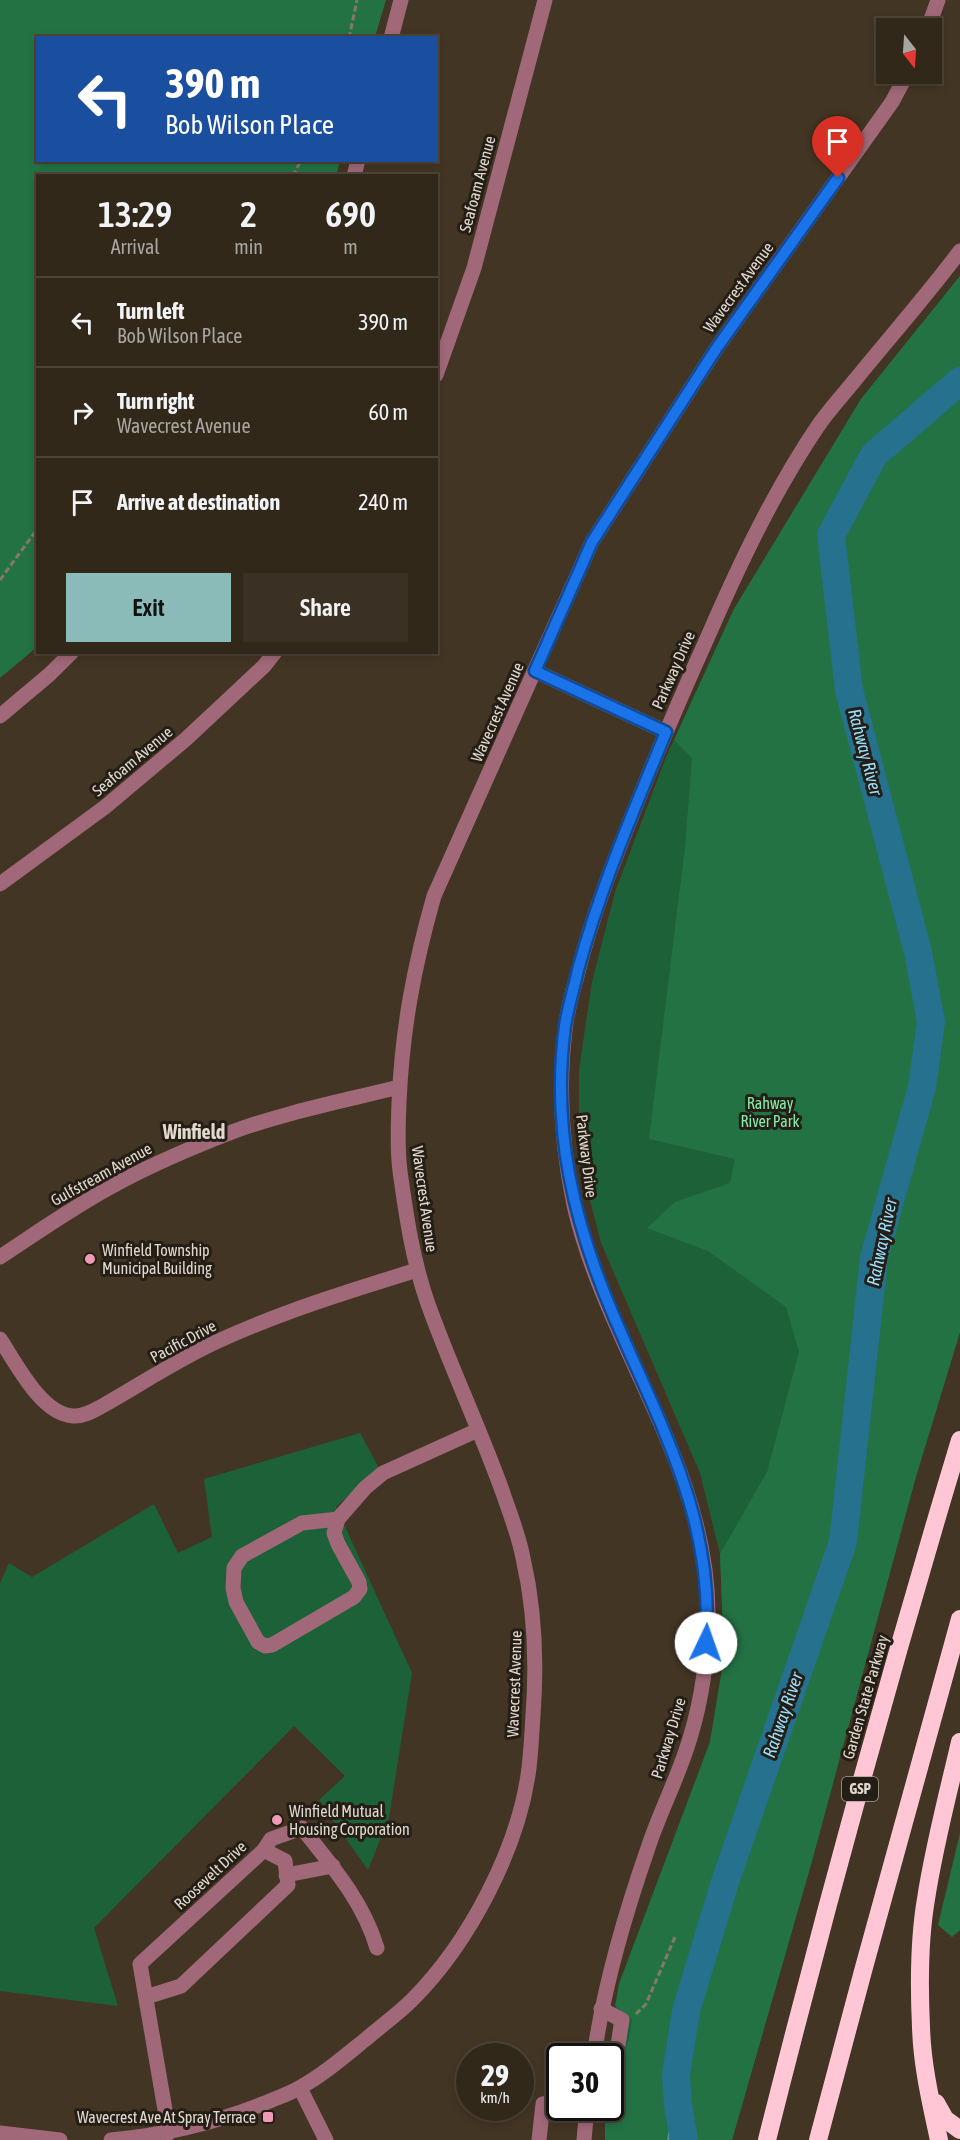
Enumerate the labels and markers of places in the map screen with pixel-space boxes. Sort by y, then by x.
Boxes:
pin [812,116,863,178]
place label: Winfield Township Municipal Building [102,1241,212,1278]
marker: Winfield Township Municipal Building [83,1252,97,1266]
place label: Winfield Mutual Housing Corporation [289,1802,410,1839]
marker: Winfield Mutual Housing Corporation [270,1813,284,1827]
place label: Wavecrest Ave At Spray Terrace [77,2108,256,2127]
marker: Wavecrest Ave At Spray Terrace [261,2110,275,2124]

